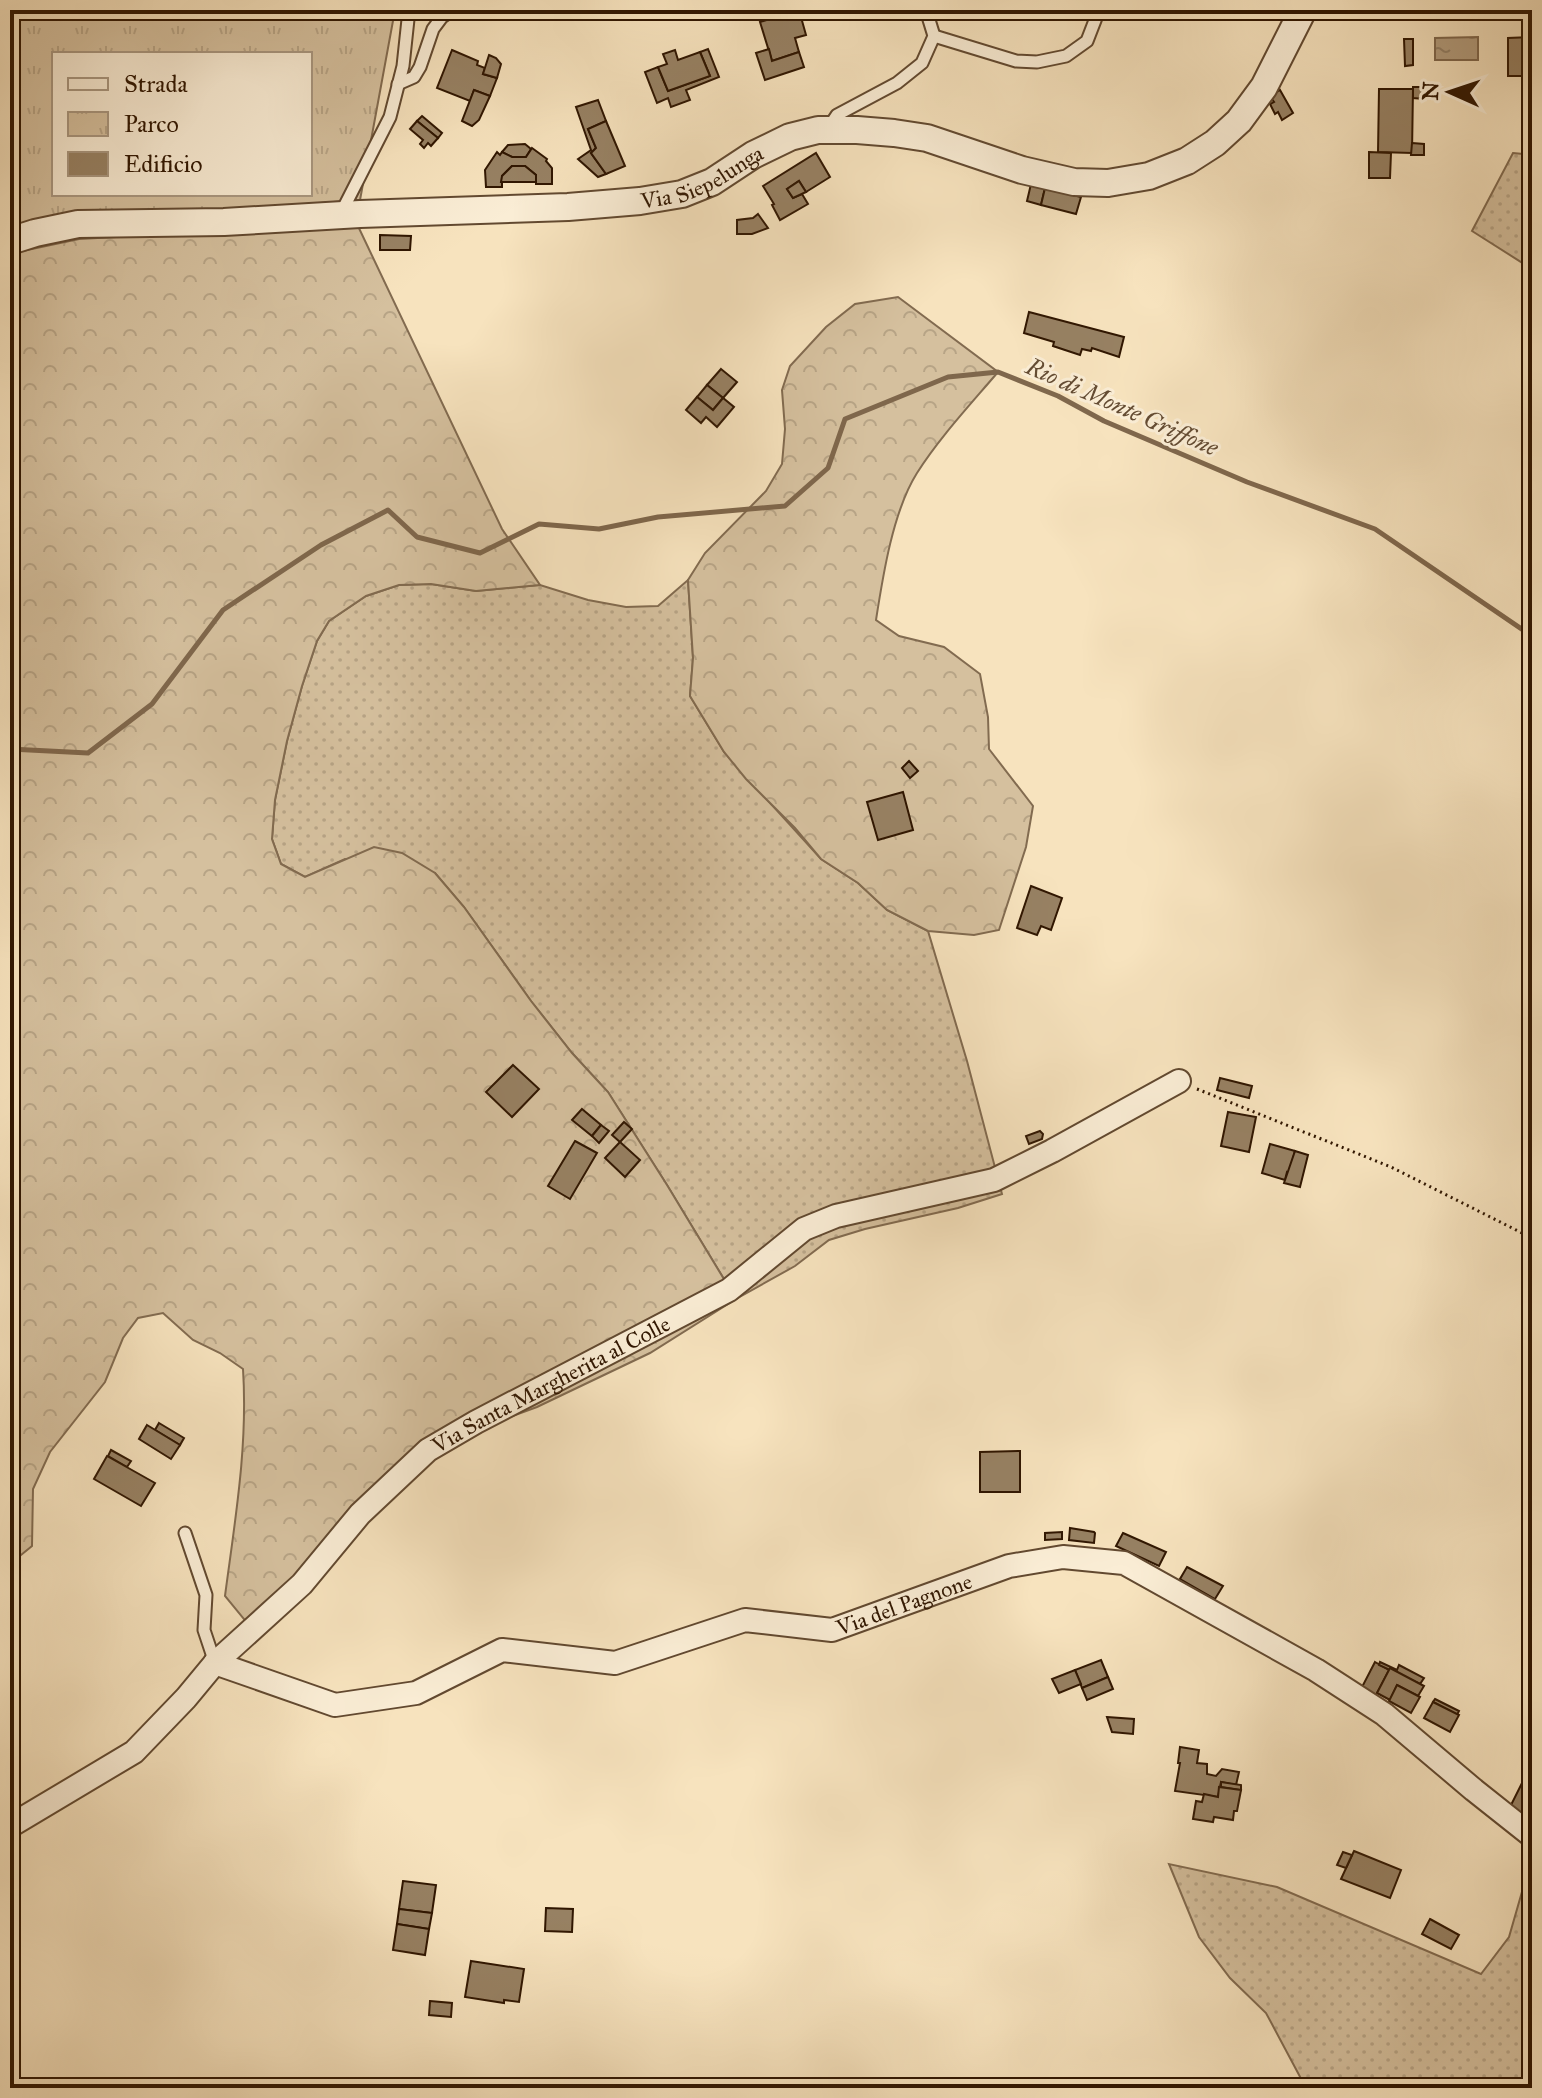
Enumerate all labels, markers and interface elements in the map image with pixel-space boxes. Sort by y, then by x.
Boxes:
legend [52,52,312,196]
north arrow [1410,52,1490,132]
text: Strada [124,69,188,99]
text: N [1417,81,1445,101]
text: Parco [124,109,179,139]
street label: Via Siepelunga [638,138,768,214]
text: Edificio [124,149,203,179]
water label: Rio di Monte Griffone [1020,351,1224,464]
street label: Via Santa Margherita al Colle [426,1310,674,1459]
street label: Via del Pagnone [832,1567,976,1641]

